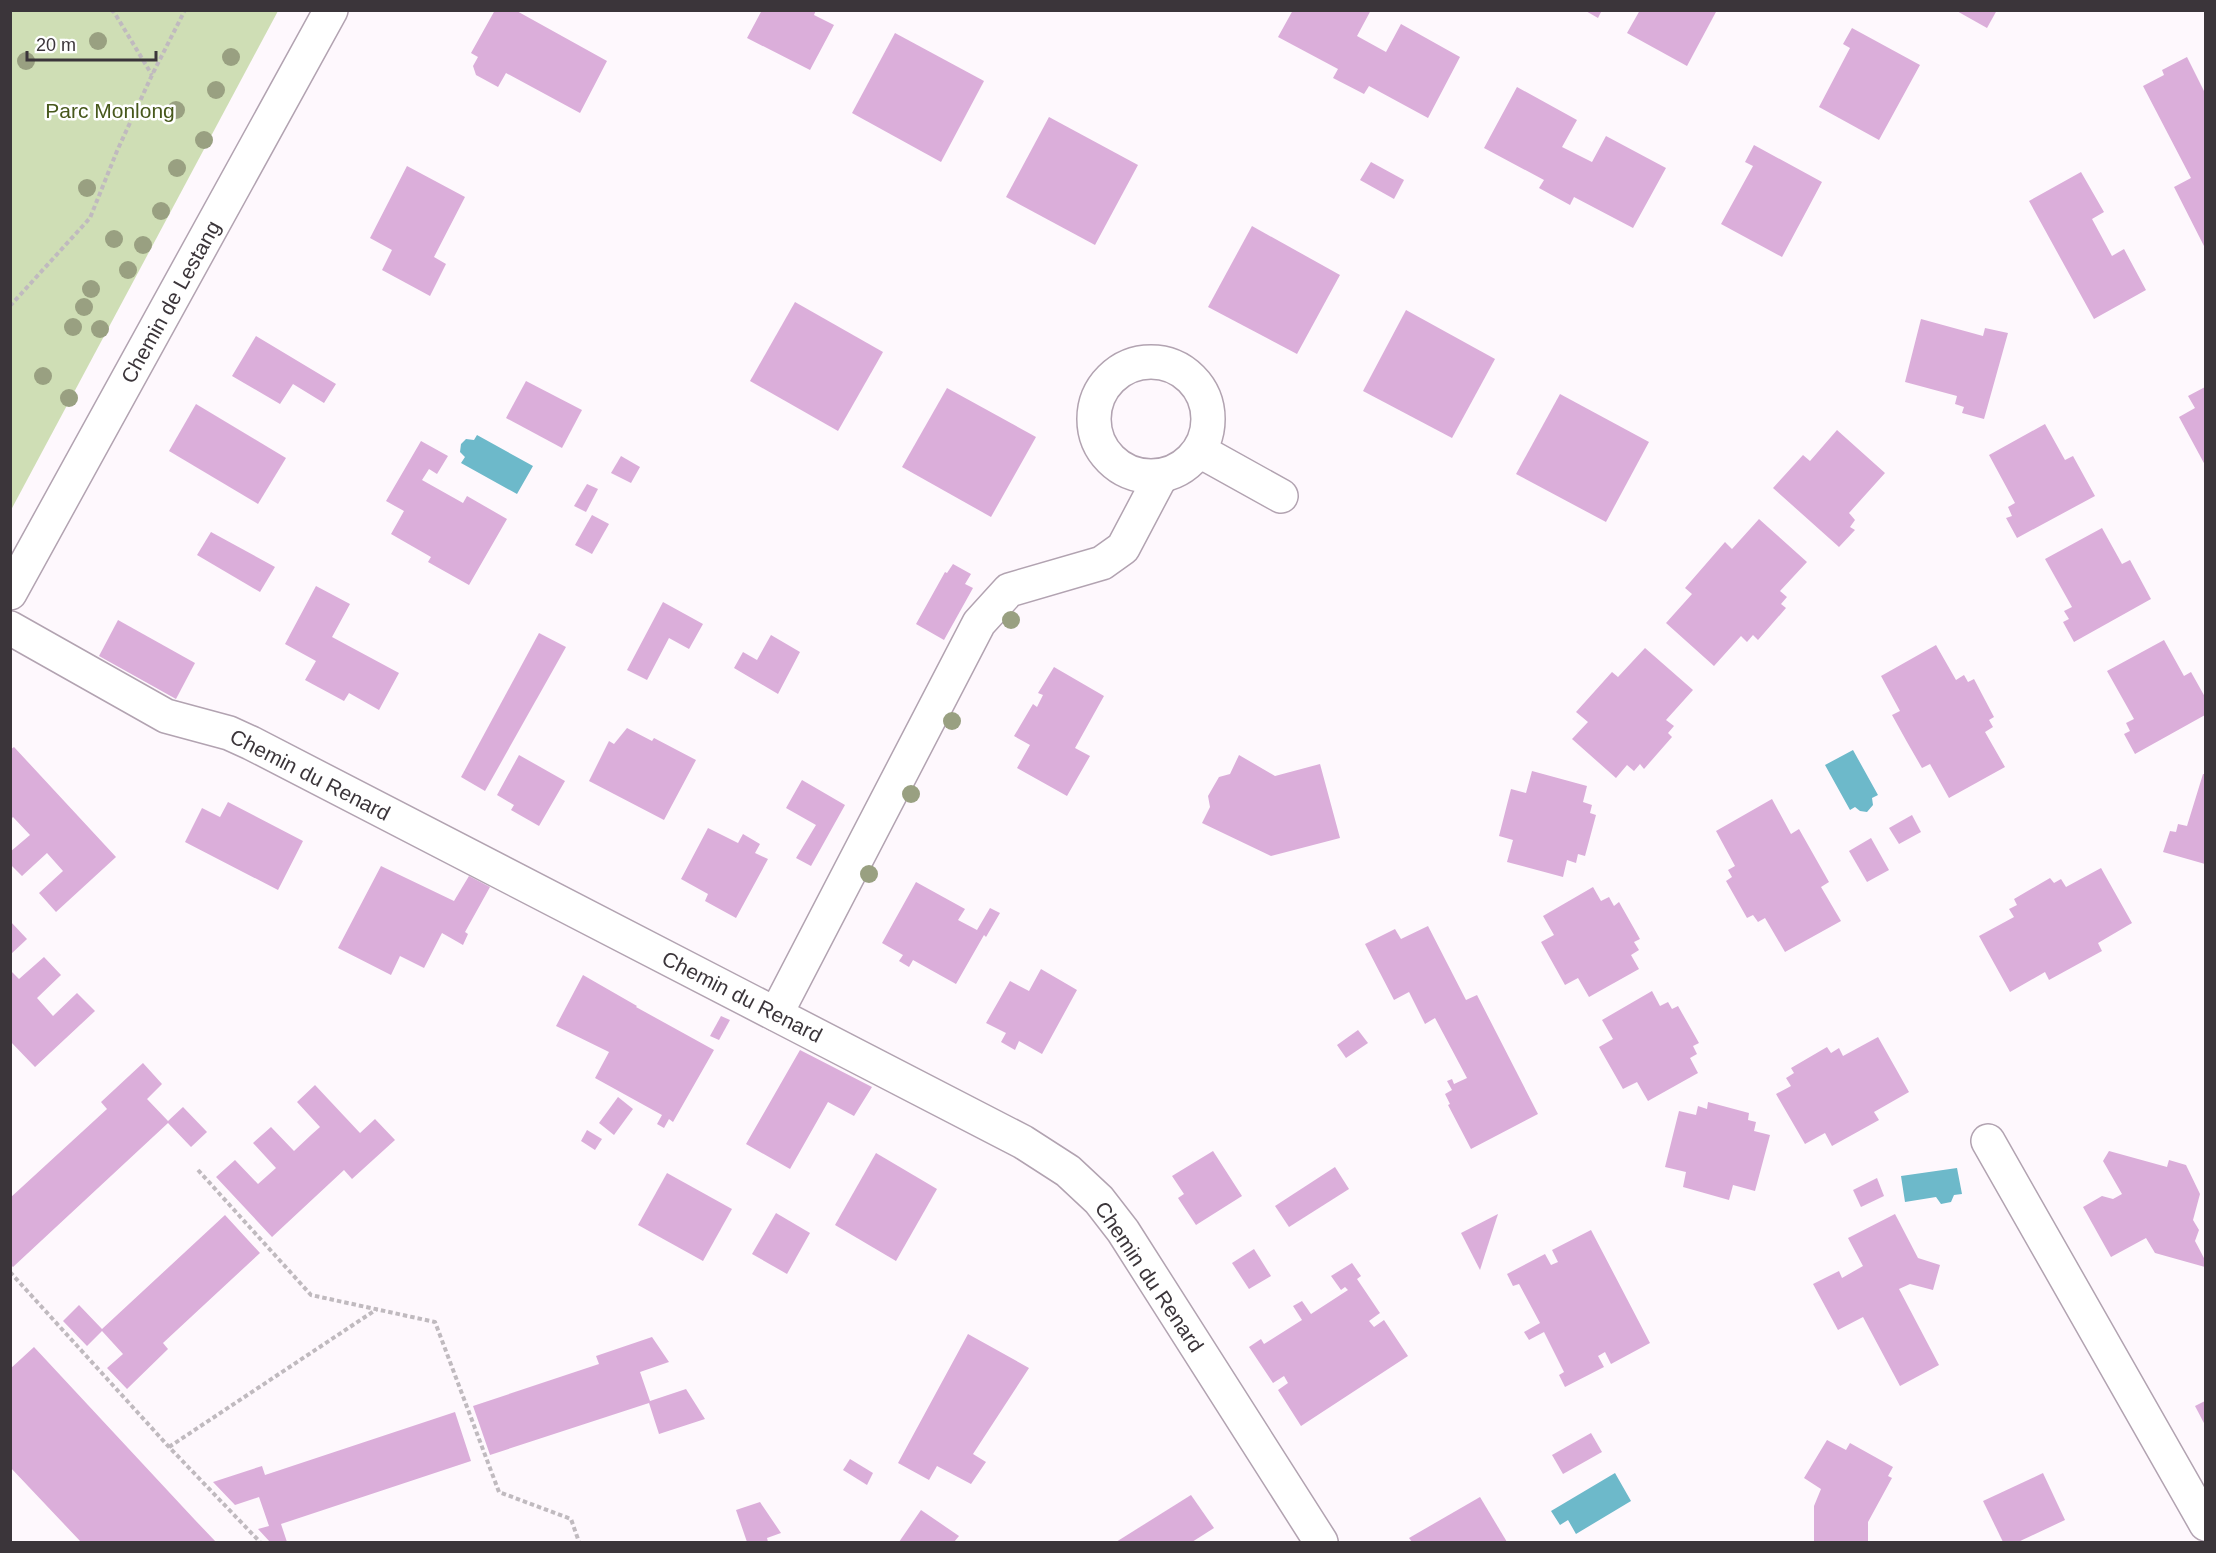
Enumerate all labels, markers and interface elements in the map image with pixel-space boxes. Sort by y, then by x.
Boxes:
scale bar [27,24,156,62]
text: 20 m [36,35,76,55]
park label: Parc Monlong [45,99,175,122]
street label: Chemin de Lestang [116,217,225,387]
street label: Chemin du Renard [226,724,394,825]
street label: Chemin du Renard [658,946,826,1047]
street label: Chemin du Renard [1091,1197,1208,1356]

